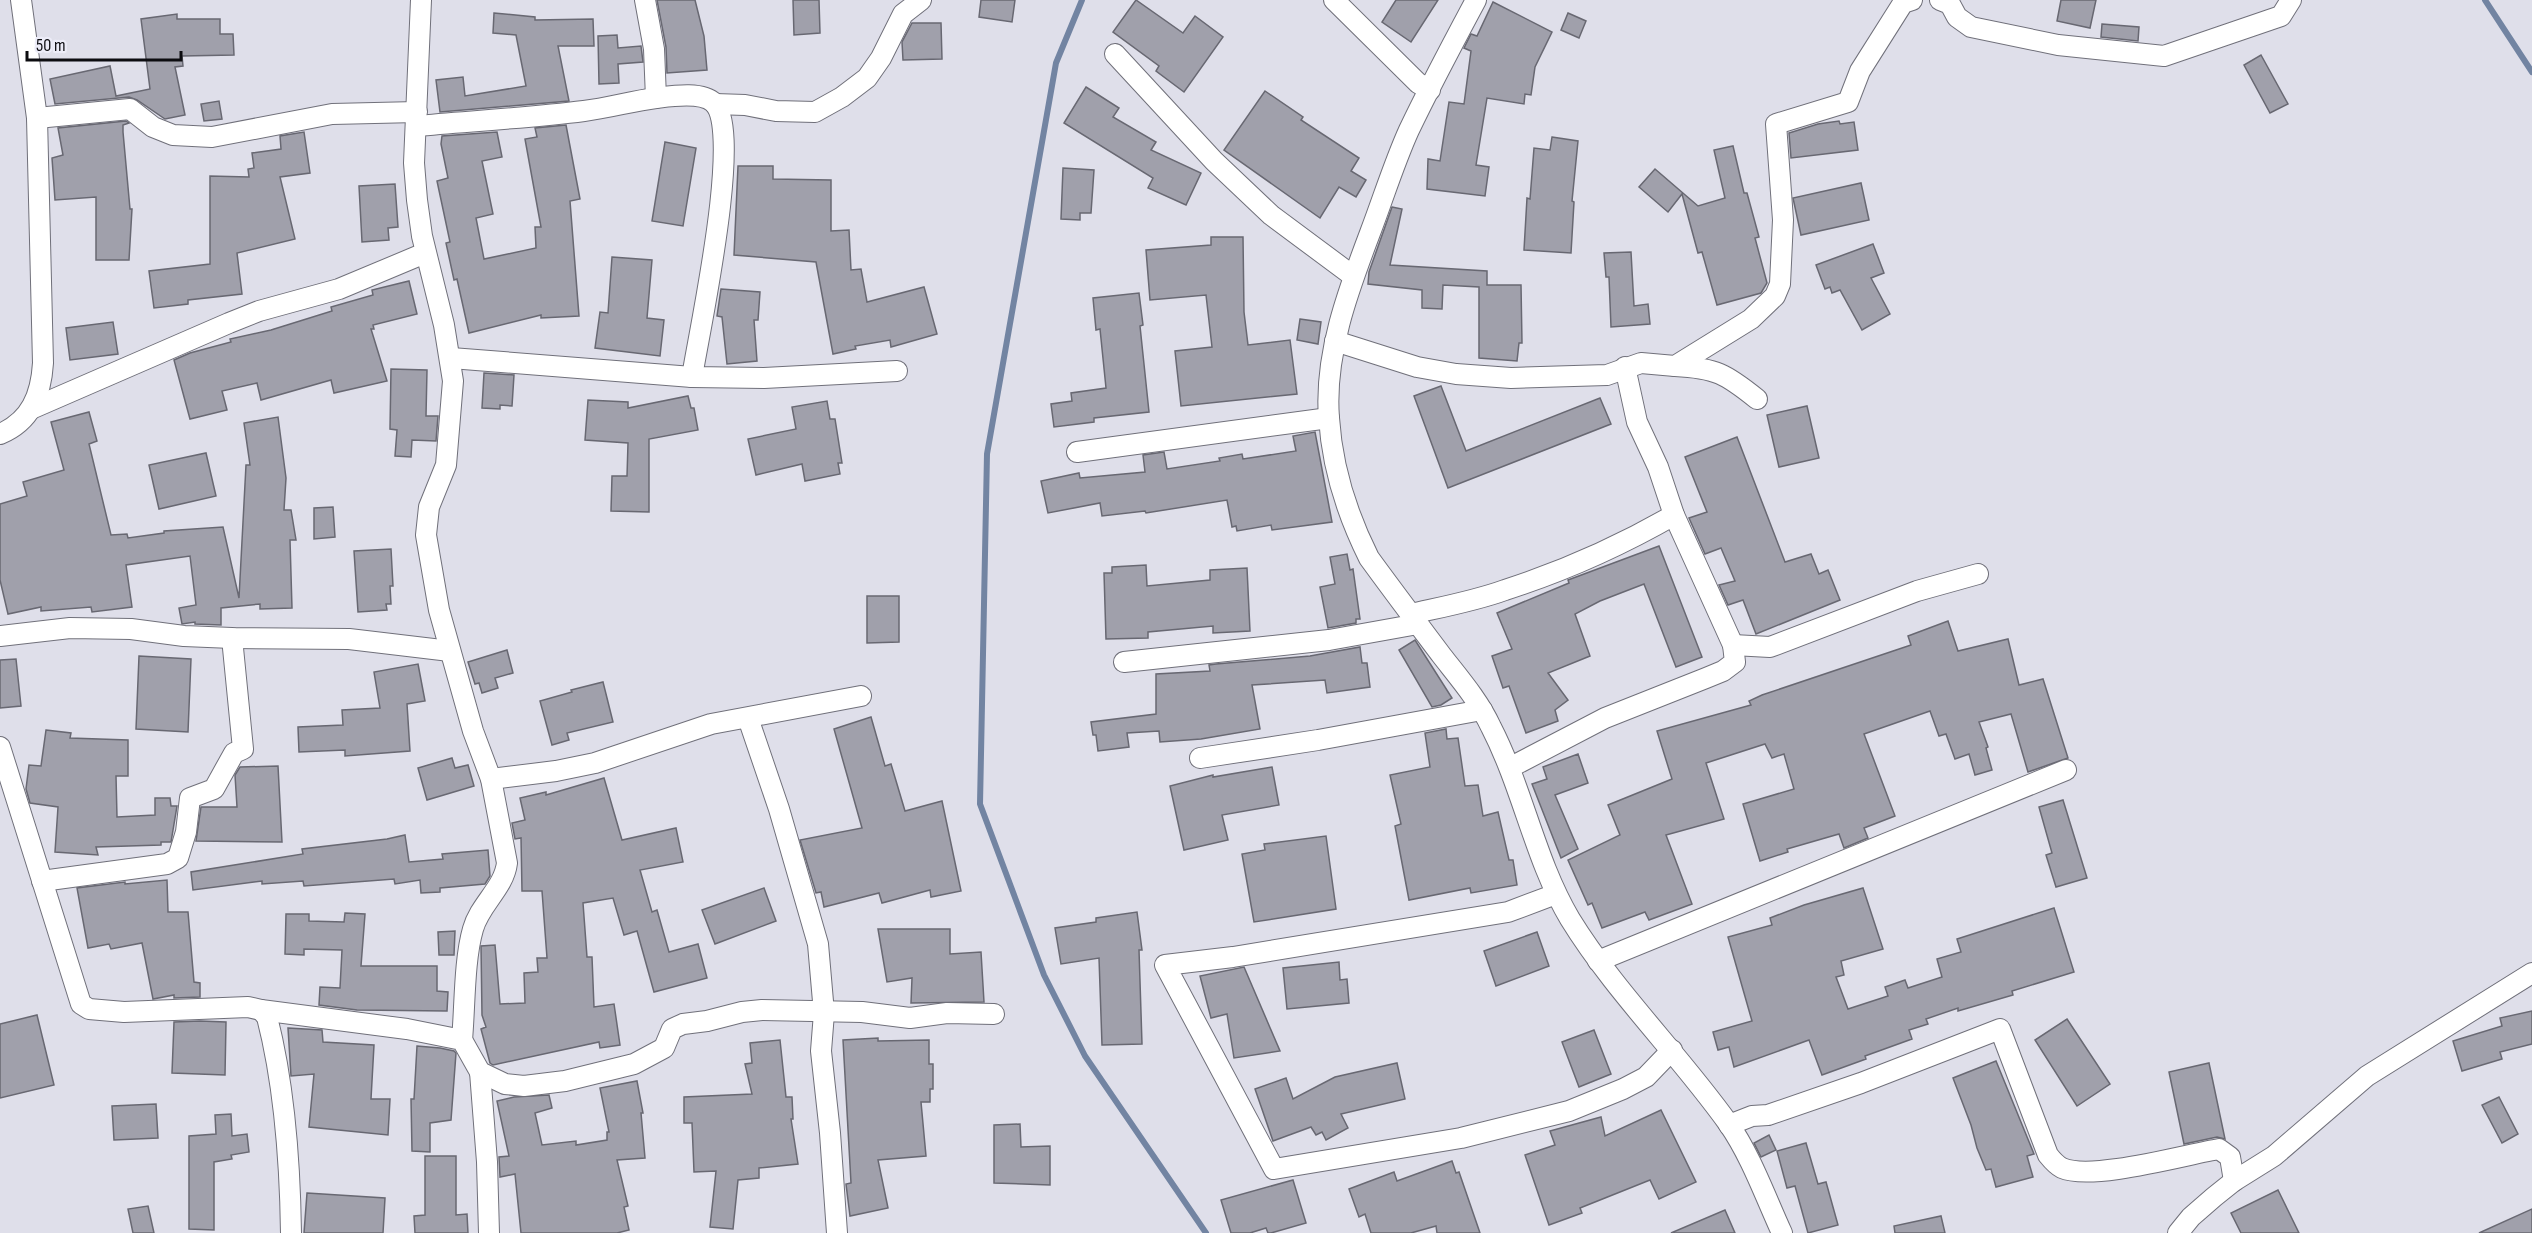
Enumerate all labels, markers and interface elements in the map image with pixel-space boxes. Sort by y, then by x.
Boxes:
scale bar [27,24,182,62]
text: 50 m [36,35,66,56]

